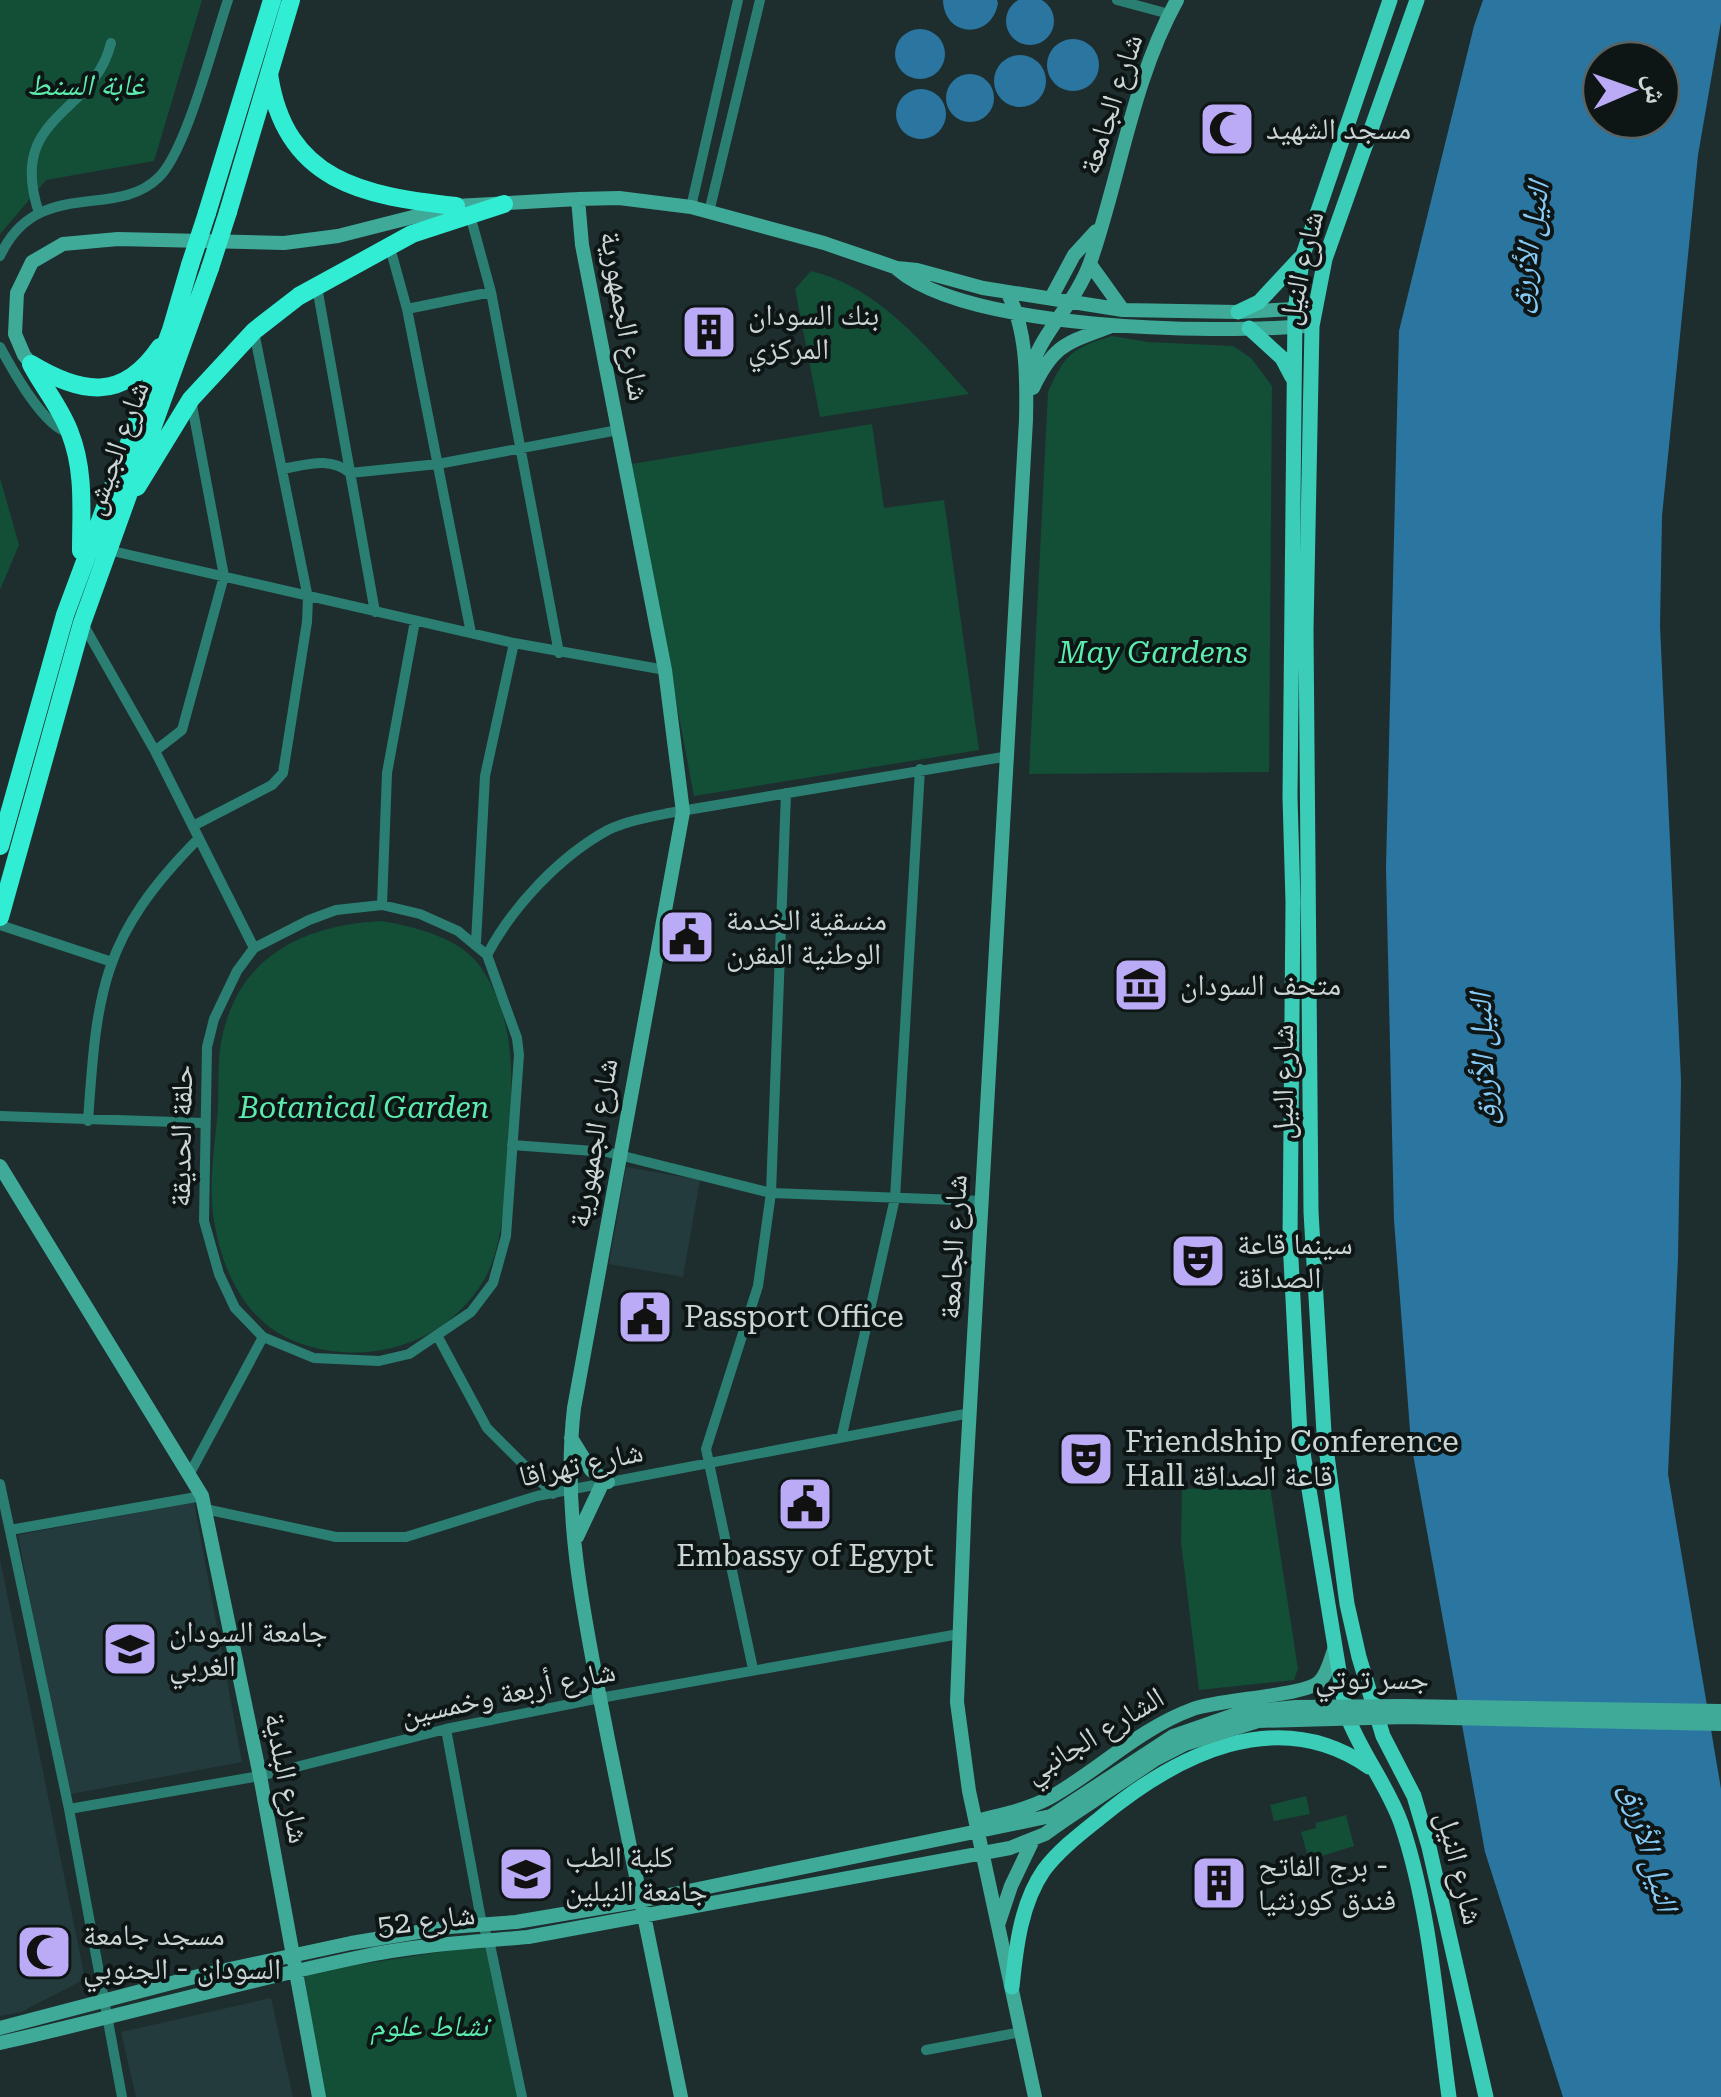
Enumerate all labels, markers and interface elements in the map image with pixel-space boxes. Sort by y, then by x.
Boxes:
street label: شارع الجامعة [1071,29,1152,179]
north arrow [1581,40,1681,140]
park label: غابة السنط [27,67,146,102]
text: ش [1638,74,1672,105]
mosque icon: مسجد الشهيد [1197,99,1257,159]
place label: مسجد الشهيد [1266,111,1411,146]
water label: النيل الأزرق [1499,176,1559,315]
street label: شارع النيل [1270,208,1332,329]
street label: شارع الجمهورية [591,228,658,404]
place label: بنك السودان المركزي [748,297,879,373]
building icon: بنك السودان المركزي [679,302,739,362]
street label: شارع الجيش [75,376,158,520]
park label: May Gardens [1057,635,1248,670]
place label: منسقية الخدمة الوطنية المقرن [726,902,887,972]
public building icon: منسقية الخدمة الوطنية المقرن [657,907,717,967]
museum icon: متحف السودان [1111,955,1171,1015]
place label: متحف السودان [1180,967,1341,1003]
water label: النيل الأزرق [1461,989,1504,1126]
street label: شارع النيل [1265,1024,1302,1140]
street label: شارع الجمهورية [560,1055,627,1231]
street label: حلقة الحديقة [162,1065,199,1207]
park label: Botanical Garden [238,1090,489,1125]
street label: شارع الجامعة [931,1173,976,1321]
place label: سينما قاعة الصداقة [1237,1226,1353,1295]
theatre icon: سينما قاعة الصداقة [1168,1231,1228,1291]
public building icon: Passport Office [615,1287,675,1347]
place label: Passport Office [684,1299,904,1334]
place label: Friendship Conference Hall قاعة الصداقة [1125,1424,1459,1493]
theatre icon: Friendship Conference Hall قاعة الصداقة [1056,1429,1116,1489]
street label: شارع تهراقا [516,1433,646,1496]
public building icon: Embassy of Egypt [775,1474,835,1534]
place label: Embassy of Egypt [676,1538,934,1573]
place label: جامعة السودان الغربي [169,1614,328,1690]
school or university icon: جامعة السودان الغربي [100,1619,160,1679]
street label: شارع أربعة وخمسين [397,1652,619,1734]
street label: جسر توتي [1315,1661,1429,1703]
street label: الشارع الجانبي [1017,1679,1173,1796]
street label: شارع البلدية [256,1710,317,1847]
water label: النيل الأزرق [1613,1778,1687,1919]
street label: شارع النيل [1428,1808,1491,1929]
place label: كلية الطب جامعة النيلين [565,1839,708,1909]
school or university icon: كلية الطب جامعة النيلين [496,1844,556,1904]
place label: برج الفاتح - فندق كورنثيا [1258,1848,1396,1918]
building icon: برج الفاتح - فندق كورنثيا [1189,1853,1249,1913]
street label: شارع 52 [375,1896,477,1945]
place label: مسجد جامعة السودان - الجنوبي [83,1917,281,1993]
mosque icon: مسجد جامعة السودان - الجنوبي [14,1922,74,1982]
park label: نشاط علوم [370,2008,492,2046]

